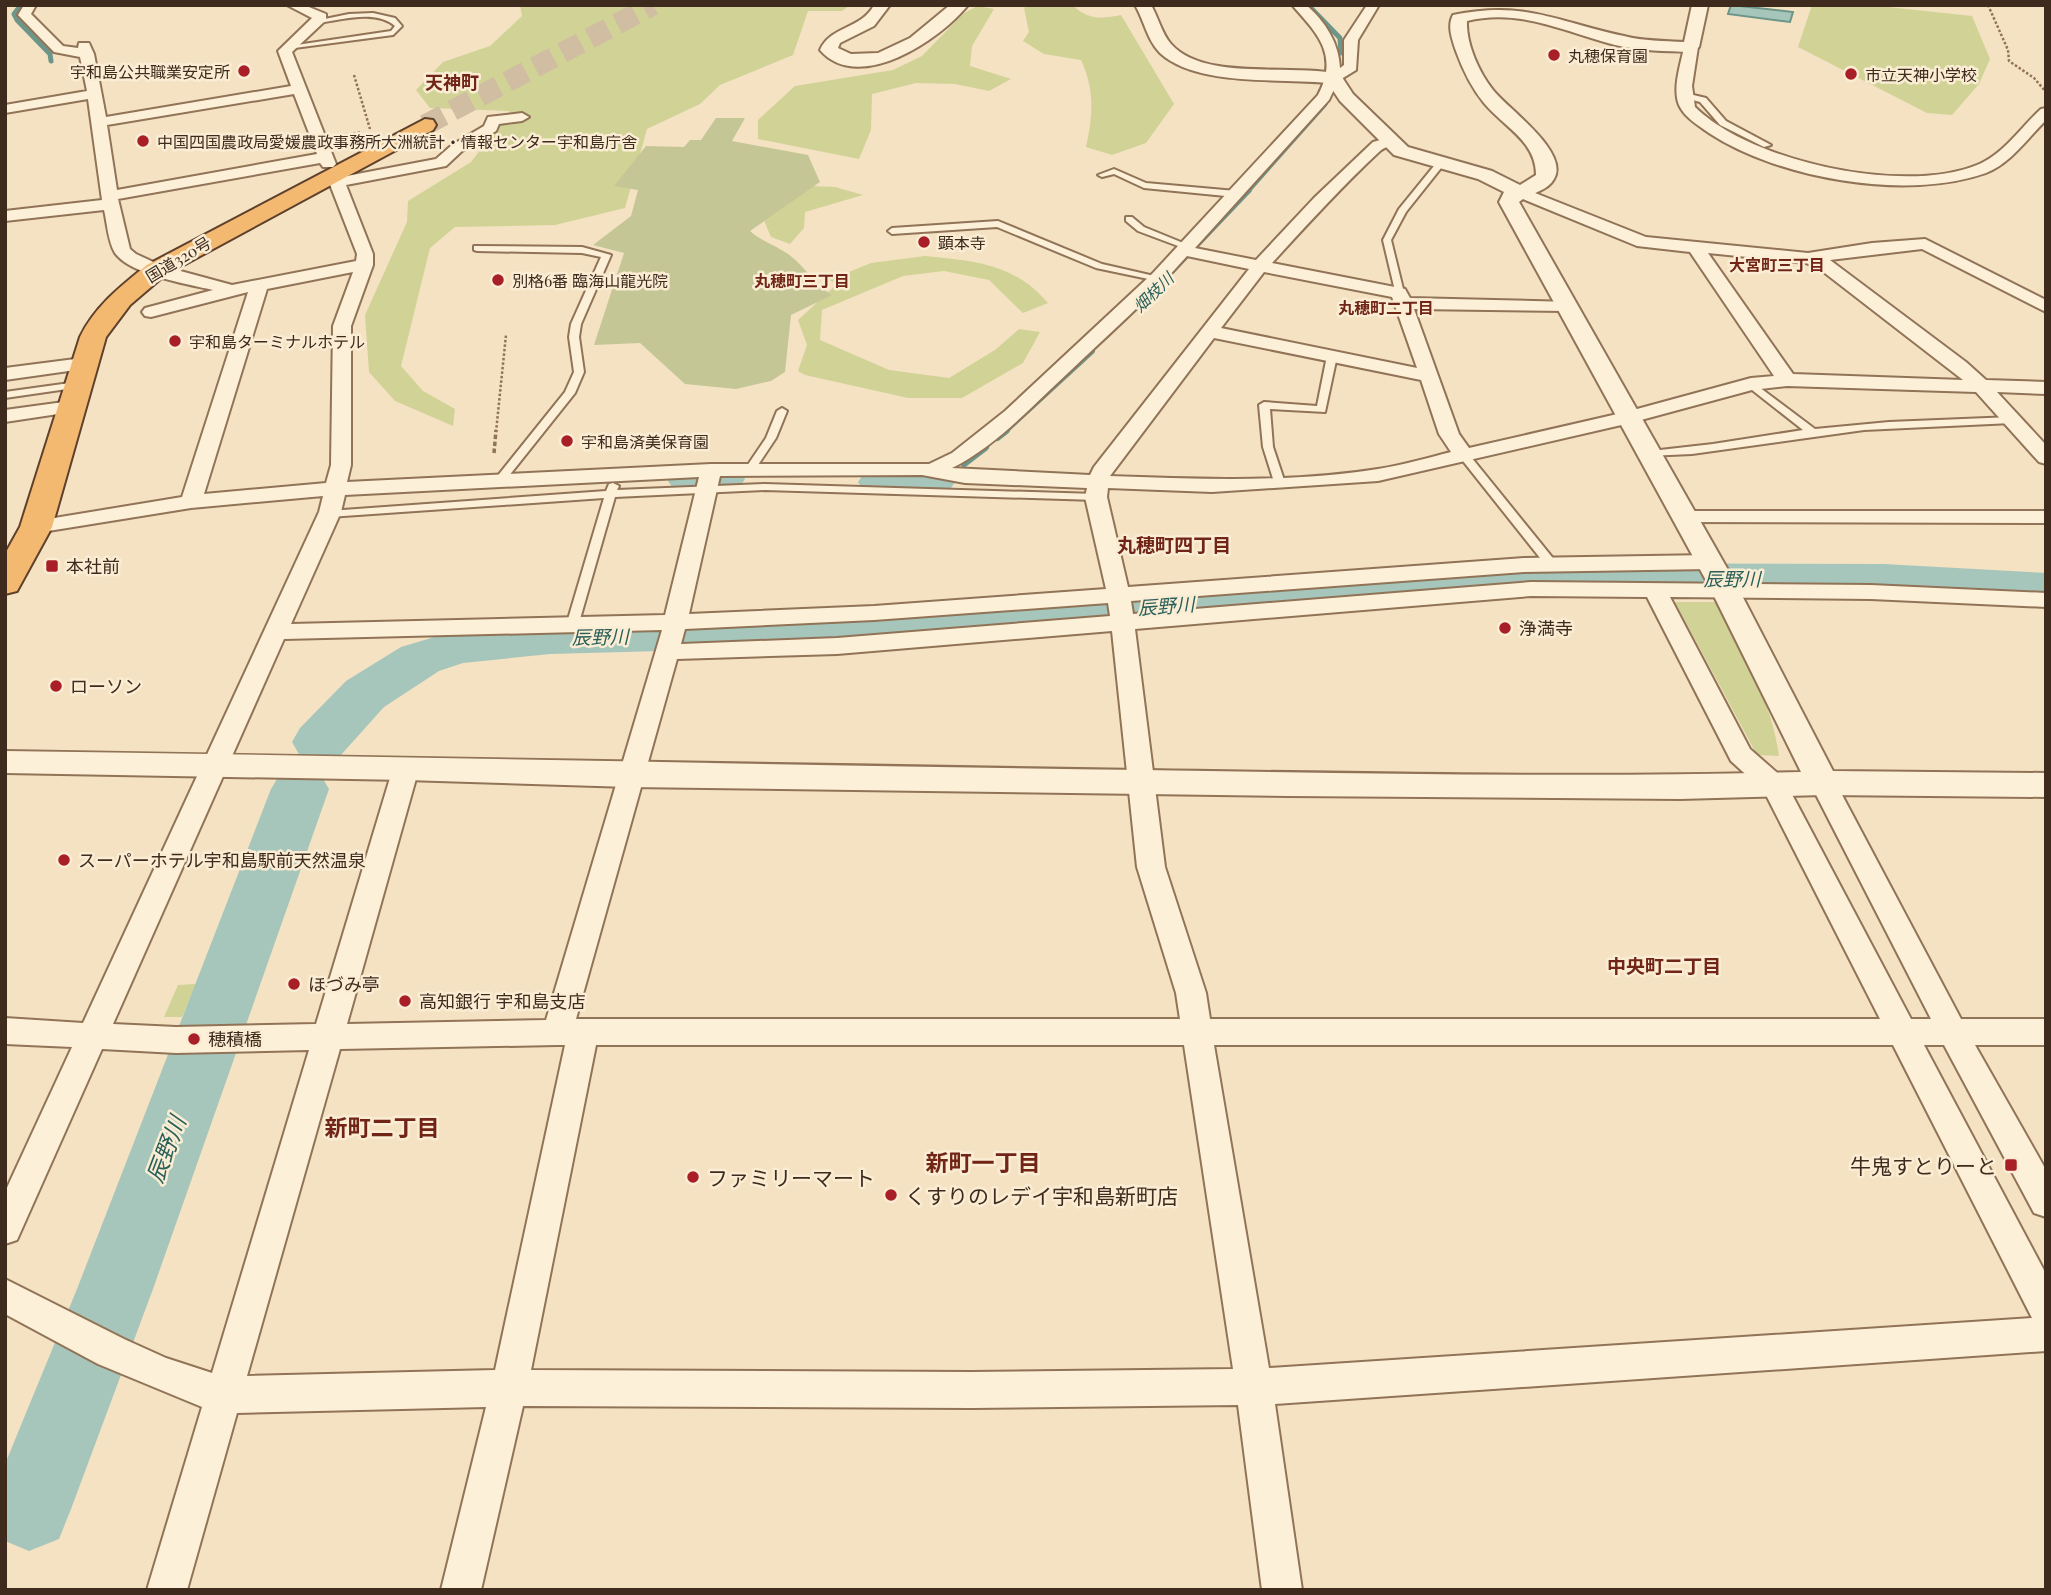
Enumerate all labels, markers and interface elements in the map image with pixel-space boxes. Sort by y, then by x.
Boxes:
place label: 丸穂保育園 [1568,45,1648,66]
marker: 丸穂保育園 [1546,47,1562,63]
place label: 宇和島公共職業安定所 [70,61,230,82]
marker: 宇和島公共職業安定所 [236,63,252,79]
place label: 市立天神小学校 [1865,64,1977,85]
marker: 市立天神小学校 [1843,66,1859,82]
district label: 天神町 [425,70,479,94]
place label: 中国四国農政局愛媛農政事務所大洲統計・情報センター宇和島庁舎 [157,131,637,152]
marker: 中国四国農政局愛媛農政事務所大洲統計・情報センター宇和島庁舎 [135,133,151,149]
street label: 国道320号 [142,231,214,287]
place label: 顕本寺 [938,232,986,253]
marker: 顕本寺 [916,234,932,250]
district label: 大宮町三丁目 [1729,254,1825,275]
water label: 畑枝川 [1128,266,1179,316]
place label: 別格6番 臨海山龍光院 [512,270,668,291]
district label: 丸穂町三丁目 [754,270,850,291]
marker: 別格6番 臨海山龍光院 [490,272,506,288]
district label: 丸穂町二丁目 [1338,297,1434,318]
place label: 宇和島ターミナルホテル [189,331,365,352]
marker: 宇和島ターミナルホテル [167,333,183,349]
place label: 宇和島済美保育園 [581,431,709,452]
marker: 宇和島済美保育園 [559,433,575,449]
district label: 丸穂町四丁目 [1117,531,1231,557]
place label: 本社前 [66,554,120,578]
marker: 本社前 [44,558,60,574]
water label: 辰野川 [1703,565,1762,591]
water label: 辰野川 [1137,590,1197,620]
place label: 浄満寺 [1519,616,1573,640]
marker: 浄満寺 [1497,620,1513,636]
water label: 辰野川 [571,622,631,649]
place label: ローソン [70,674,142,698]
marker: ローソン [48,678,64,694]
place label: スーパーホテル宇和島駅前天然温泉 [78,848,366,872]
marker: スーパーホテル宇和島駅前天然温泉 [56,852,72,868]
district label: 中央町二丁目 [1607,952,1721,978]
place label: ほづみ亭 [308,972,380,996]
marker: ほづみ亭 [286,976,302,992]
place label: 高知銀行 宇和島支店 [419,989,585,1013]
marker: 高知銀行 宇和島支店 [397,993,413,1009]
place label: 穂積橋 [208,1027,262,1051]
marker: 穂積橋 [186,1031,202,1047]
water label: 辰野川 [138,1108,193,1187]
district label: 新町二丁目 [325,1111,440,1142]
district label: 新町一丁目 [926,1146,1041,1177]
place label: 牛鬼すとりーと [1850,1151,1997,1179]
marker: 牛鬼すとりーと [2003,1157,2019,1173]
place label: ファミリーマート [707,1163,875,1191]
marker: ファミリーマート [685,1169,701,1185]
place label: くすりのレデイ宇和島新町店 [905,1181,1178,1209]
marker: くすりのレデイ宇和島新町店 [883,1187,899,1203]

